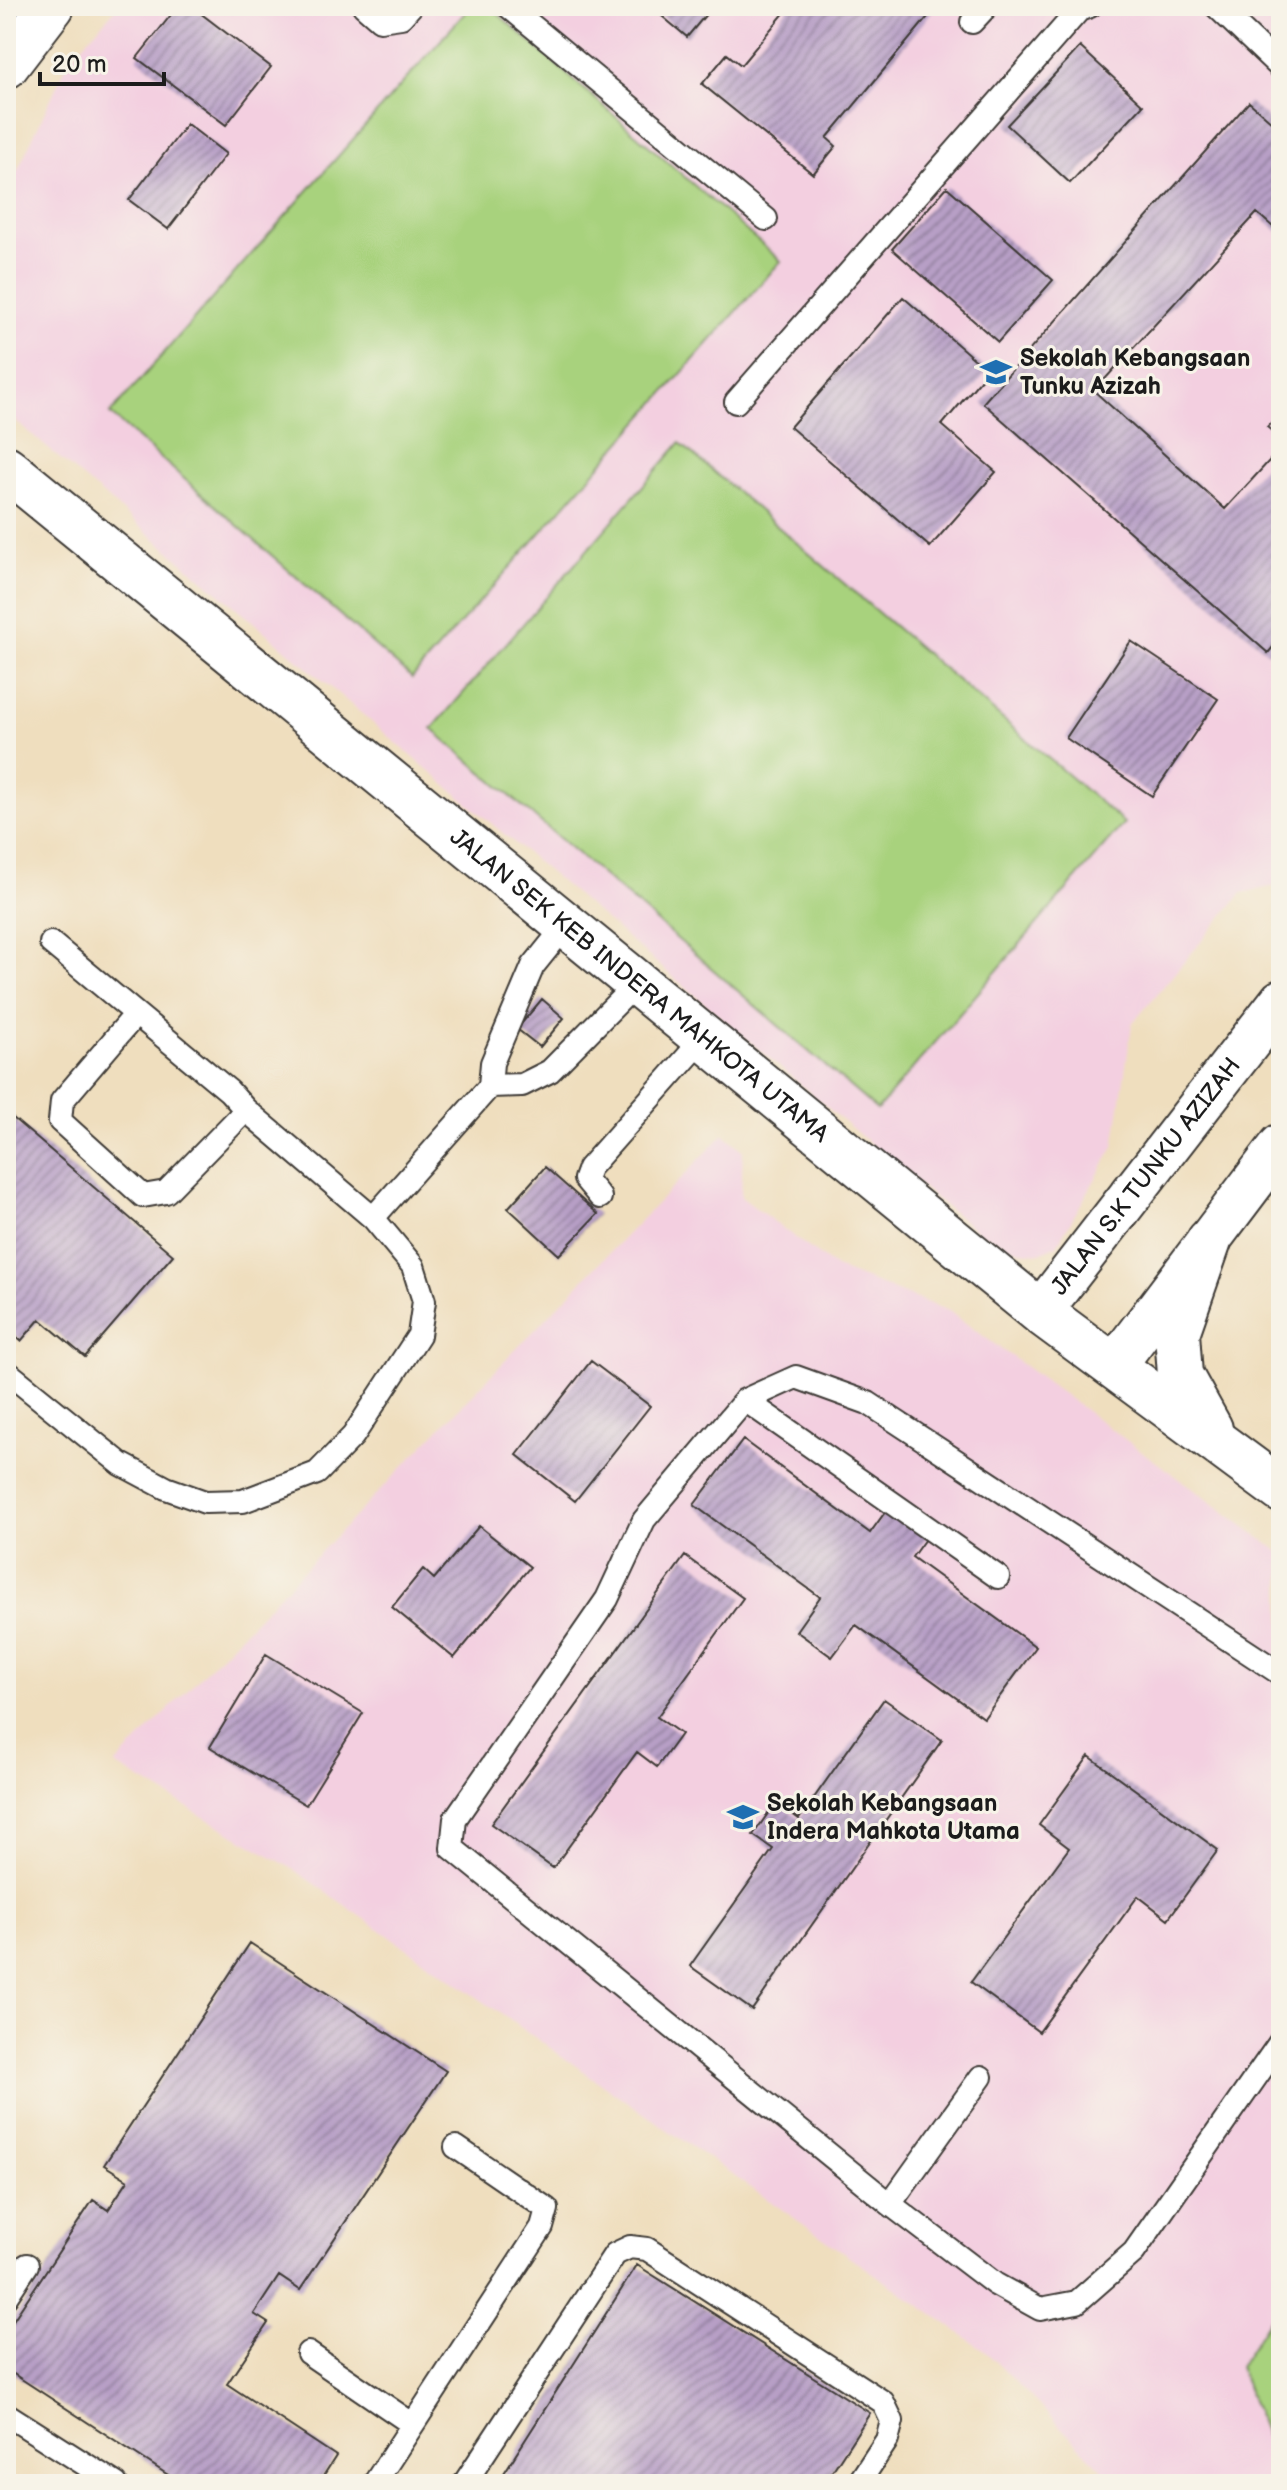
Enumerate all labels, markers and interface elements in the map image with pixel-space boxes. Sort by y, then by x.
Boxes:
scale bar [40,36,164,86]
text: 20 m [52,50,107,79]
place label: Sekolah Kebangsaan Tunku Azizah [1020,344,1250,401]
school or university icon: Sekolah Kebangsaan Tunku Azizah [979,355,1013,389]
street label: JALAN SEK KEB INDERA MAHKOTA UTAMA [444,822,835,1149]
street label: JALAN S.K TUNKU AZIZAH [1044,1052,1246,1300]
place label: Sekolah Kebangsaan Indera Mahkota Utama [767,1789,1020,1846]
school or university icon: Sekolah Kebangsaan Indera Mahkota Utama [726,1800,760,1834]

